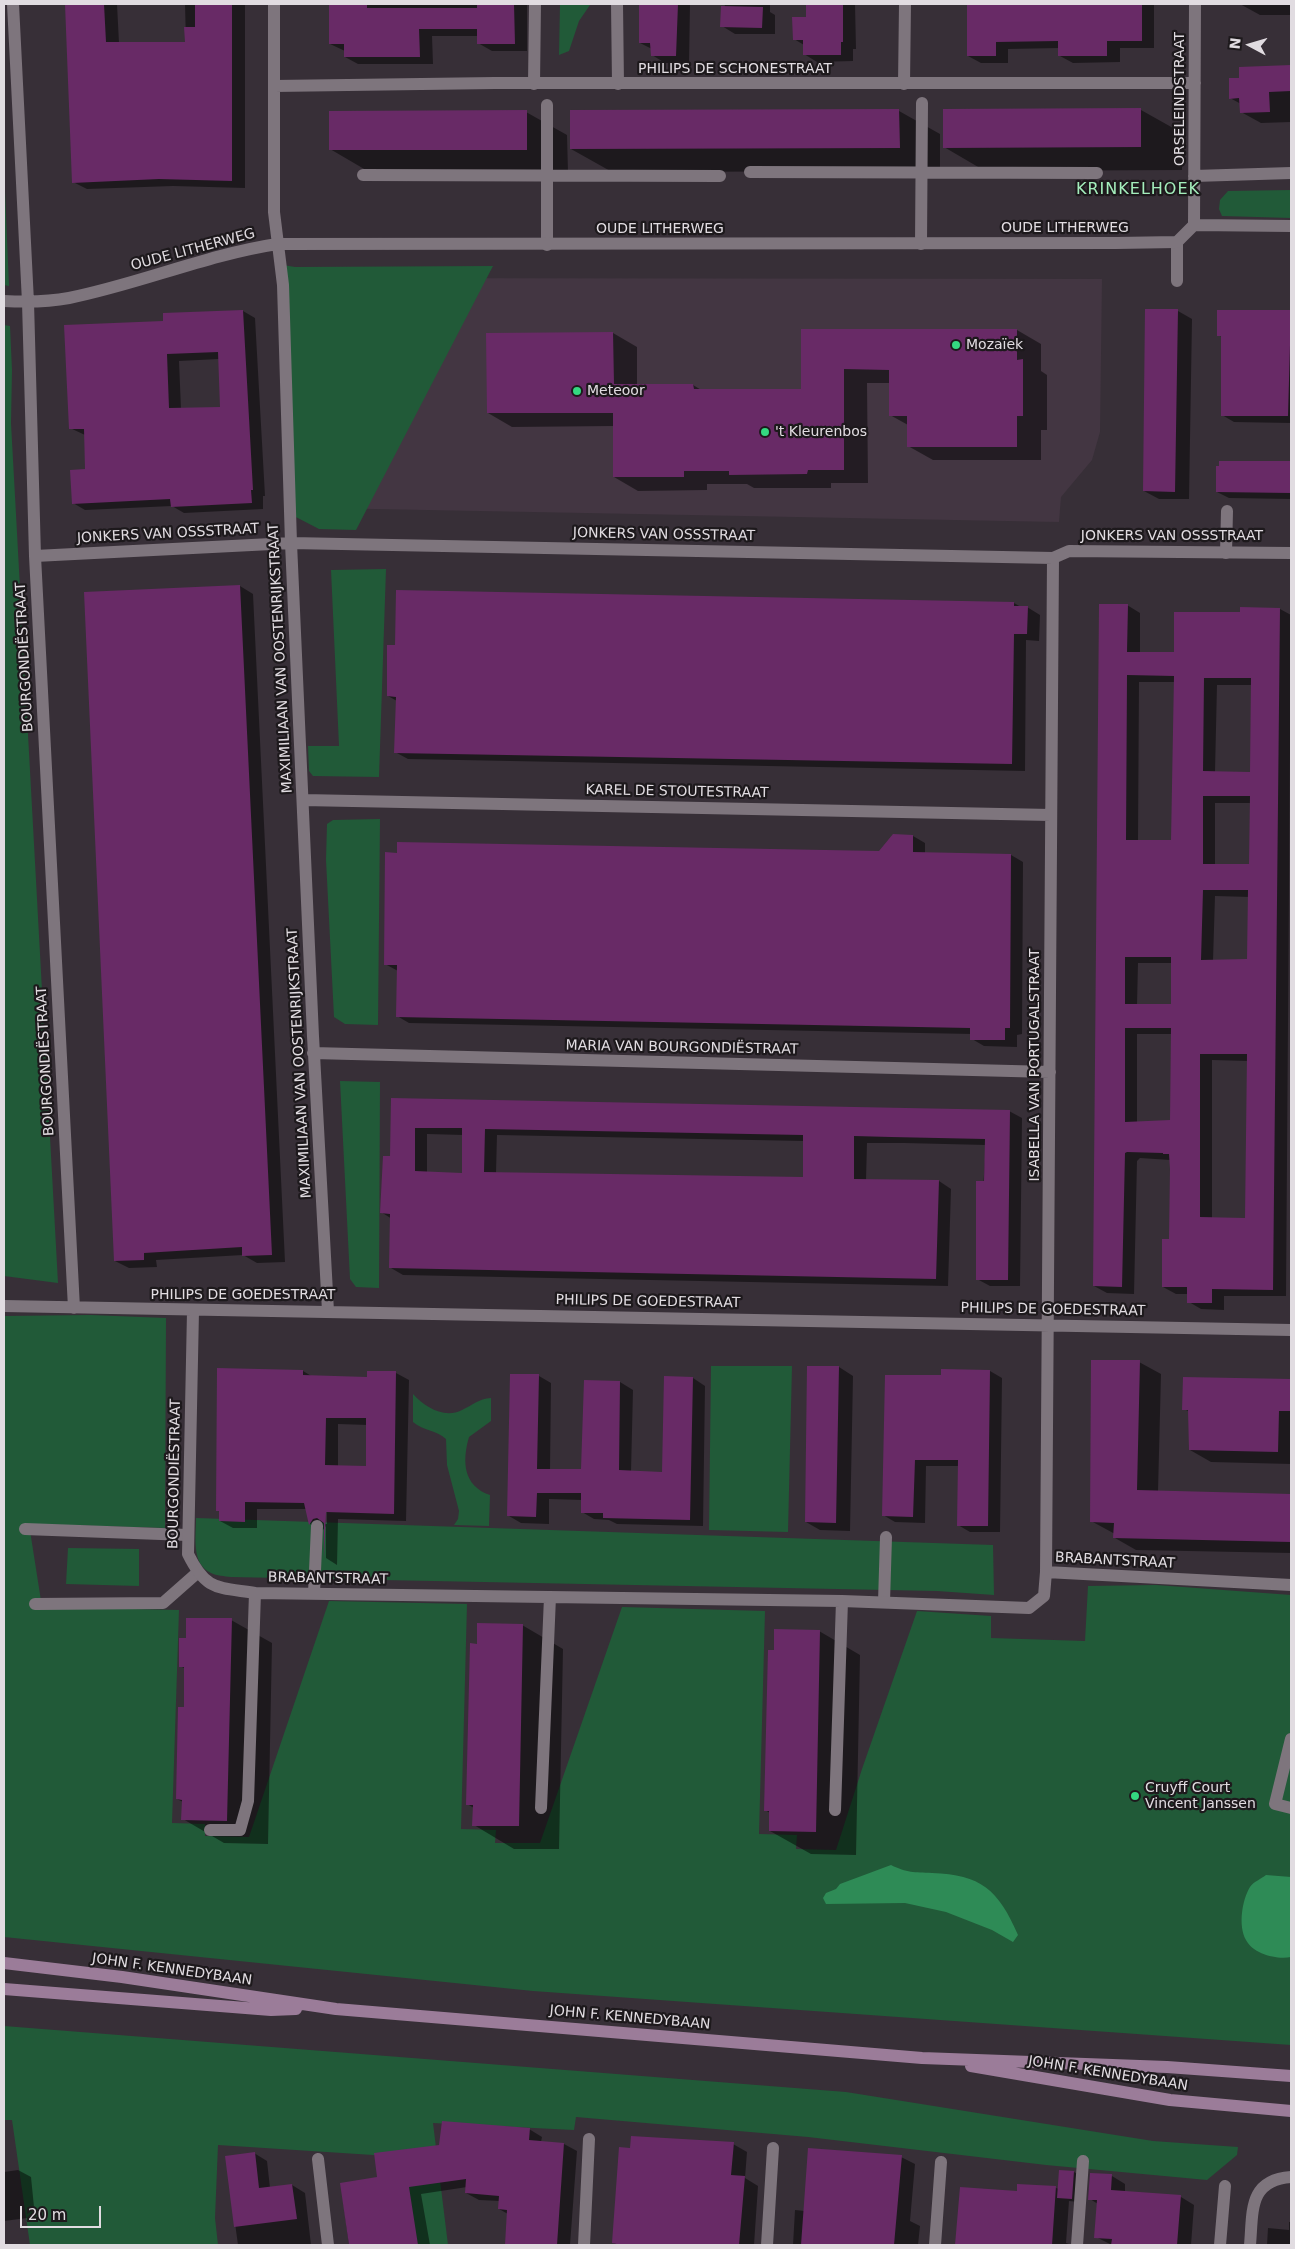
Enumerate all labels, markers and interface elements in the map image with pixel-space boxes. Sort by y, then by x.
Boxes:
north arrow [1225,20,1275,70]
street label: ORSELEINDSTRAAT [1172,32,1188,166]
text: N [1227,37,1244,50]
street label: PHILIPS DE SCHONESTRAAT [638,61,832,77]
district label: KRINKELHOEK [1075,180,1201,200]
street label: OUDE LITHERWEG [1001,220,1129,236]
street label: OUDE LITHERWEG [596,221,724,237]
street label: OUDE LITHERWEG [129,225,257,275]
place label: Mozaïek [966,337,1023,353]
marker: Mozaïek [950,339,962,351]
place label: Meteoor [587,383,645,399]
marker: Meteoor [571,385,583,397]
place label: 't Kleurenbos [775,424,867,440]
marker: 't Kleurenbos [759,426,771,438]
street label: JONKERS VAN OSSSTRAAT [77,521,259,547]
street label: MAXIMILIAAN VAN OOSTENRIJKSTRAAT [266,522,296,794]
street label: JONKERS VAN OSSSTRAAT [573,525,755,545]
street label: JONKERS VAN OSSSTRAAT [1081,528,1263,544]
street label: BOURGONDIËSTRAAT [13,582,37,732]
street label: KAREL DE STOUTESTRAAT [585,782,769,802]
street label: MAXIMILIAAN VAN OOSTENRIJKSTRAAT [285,927,315,1199]
street label: ISABELLA VAN PORTUGALSTRAAT [1027,948,1043,1182]
street label: BOURGONDIËSTRAAT [34,986,58,1136]
street label: MARIA VAN BOURGONDIËSTRAAT [565,1038,799,1058]
street label: PHILIPS DE GOEDESTRAAT [151,1287,335,1303]
street label: PHILIPS DE GOEDESTRAAT [555,1292,741,1312]
street label: PHILIPS DE GOEDESTRAAT [960,1300,1146,1320]
street label: BOURGONDIËSTRAAT [165,1399,185,1549]
street label: BRABANTSTRAAT [1055,1549,1175,1573]
street label: BRABANTSTRAAT [268,1570,388,1588]
place label: Cruyff Court Vincent Janssen [1145,1780,1256,1812]
marker: Cruyff Court Vincent Janssen [1129,1790,1141,1802]
street label: JOHN F. KENNEDYBAAN [91,1950,253,1990]
street label: JOHN F. KENNEDYBAAN [549,2003,711,2033]
street label: JOHN F. KENNEDYBAAN [1027,2053,1189,2095]
scale bar [22,2196,104,2228]
text: 20 m [28,2206,66,2224]

